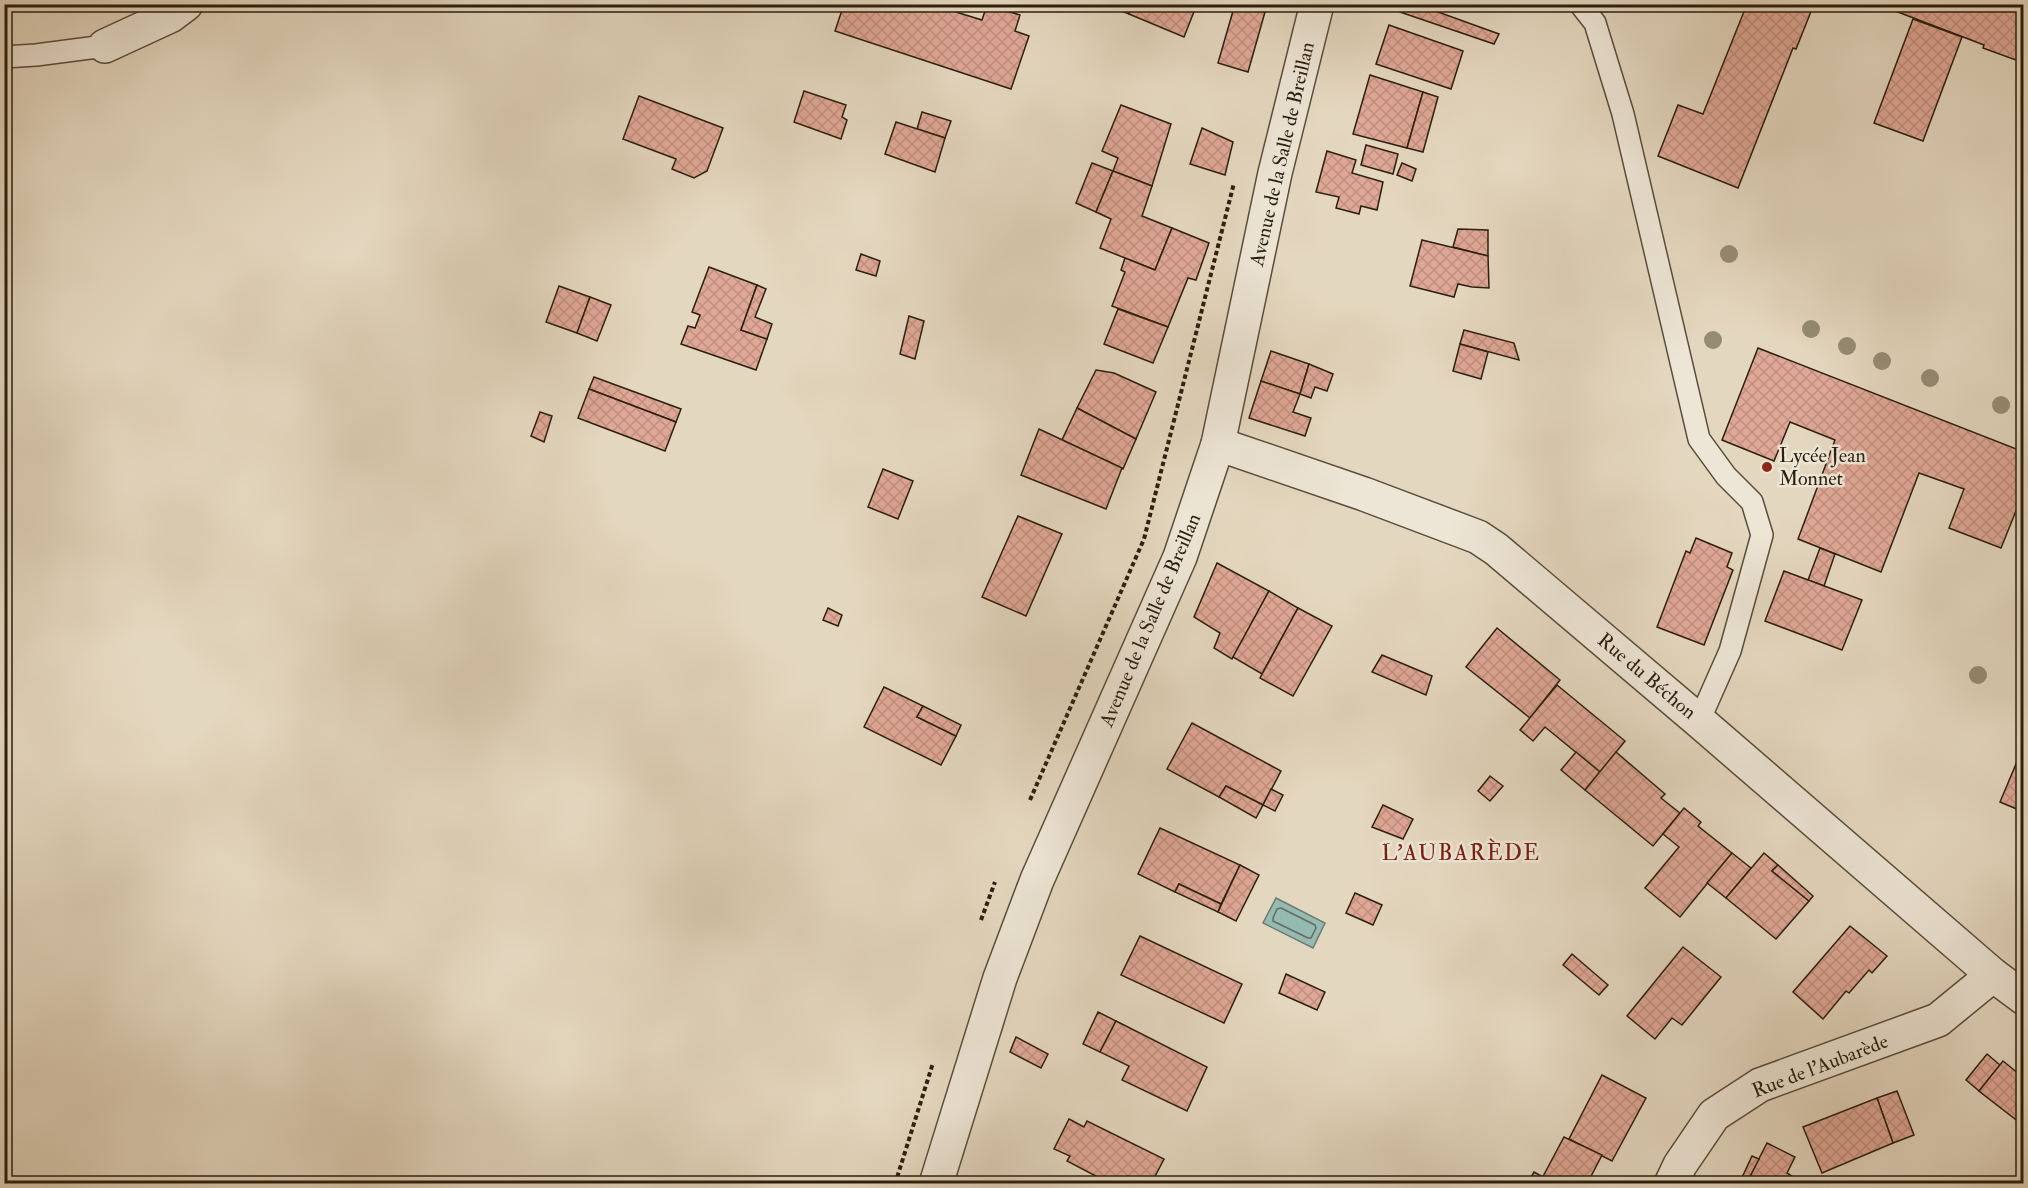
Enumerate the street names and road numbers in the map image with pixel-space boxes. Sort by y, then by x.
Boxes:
street label: Avenue de la Salle de Breillan [1244,39,1320,270]
street label: Avenue de la Salle de Breillan [1093,510,1206,731]
street label: Rue du Béchon [1592,627,1702,725]
street label: Rue de l'Aubarède [1748,1029,1892,1103]

